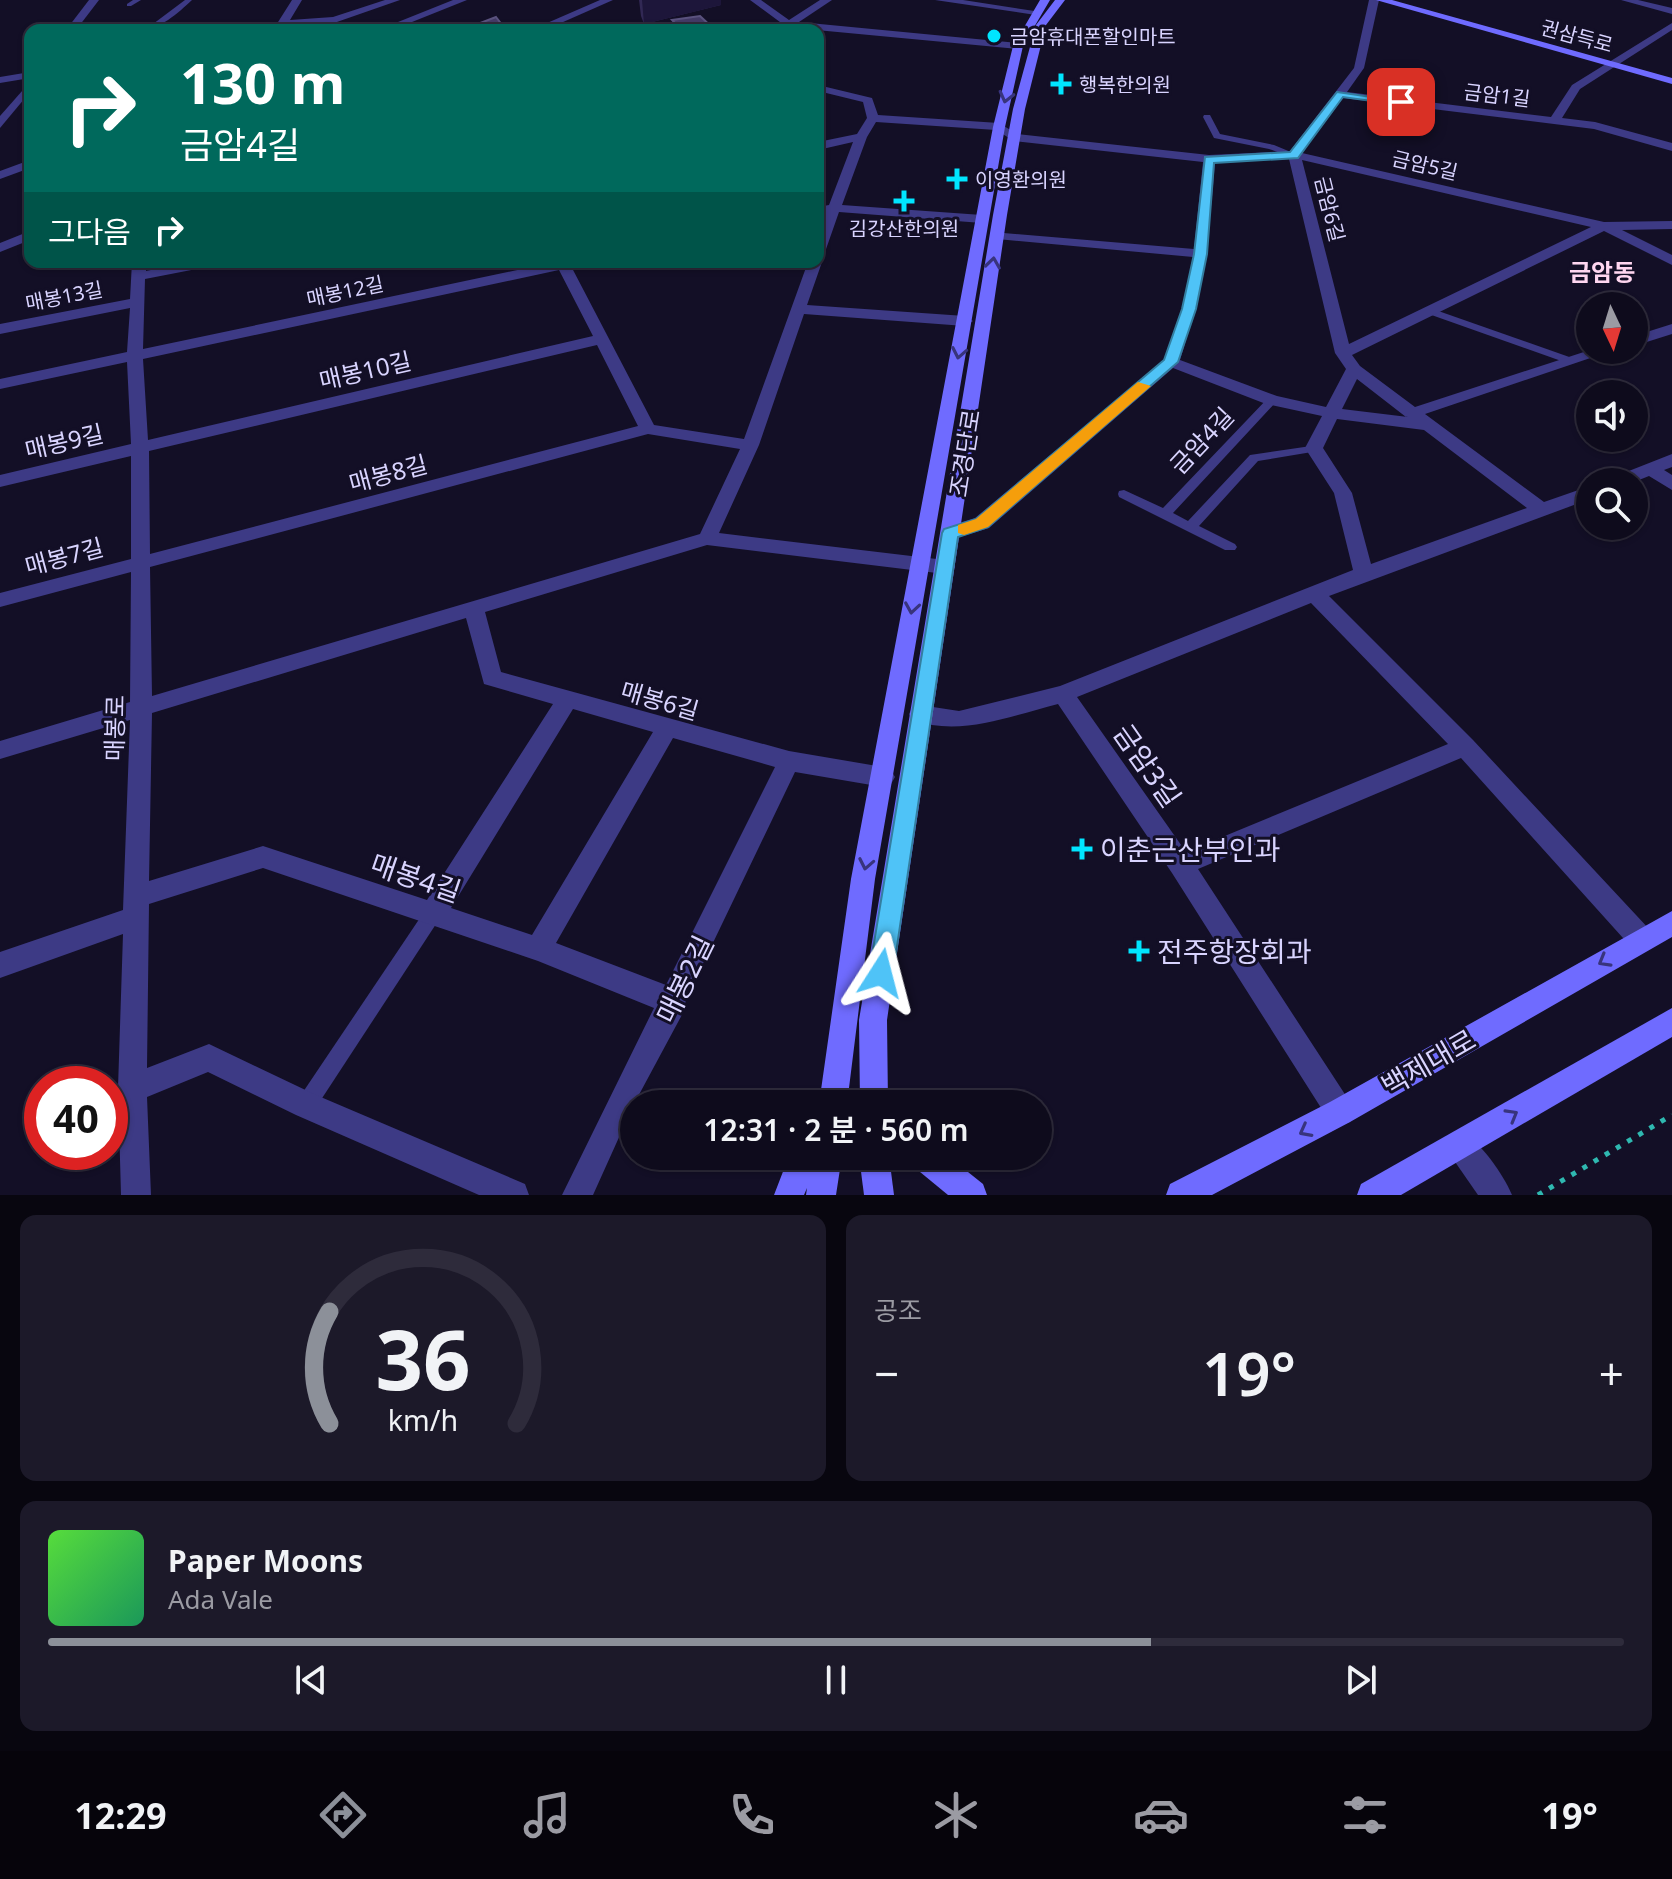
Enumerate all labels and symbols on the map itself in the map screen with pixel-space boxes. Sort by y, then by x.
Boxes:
street label: 권삼득로 [1538,13,1616,59]
place label: 금암휴대폰할인마트 [1010,23,1176,50]
marker: 금암휴대폰할인마트 [985,27,1003,45]
pin [1367,68,1435,136]
place label: 행복한의원 [1079,71,1171,98]
marker: 행복한의원 [1050,73,1072,95]
street label: 금암1길 [1462,78,1532,112]
one-way arrow [998,90,1015,103]
street label: 금암5길 [1389,144,1461,186]
place label: 이영환의원 [975,166,1067,193]
marker: 이영환의원 [946,168,968,190]
street label: 금암6길 [1309,173,1351,245]
marker: 김강산한의원 [893,190,915,212]
place label: 김강산한의원 [849,215,959,242]
district label: 금암동 [1569,255,1635,288]
one-way arrow [984,256,1001,269]
street label: 매봉12길 [304,270,386,312]
street label: 매봉13길 [23,275,105,317]
north arrow [1576,292,1648,364]
street label: 매봉10길 [316,343,414,397]
one-way arrow [952,346,969,360]
street label: 금암4길 [1162,400,1240,480]
street label: 조경단로 [941,407,987,499]
street label: 매봉9길 [21,416,107,466]
street label: 매봉8길 [345,447,431,499]
street label: 매봉7길 [21,530,107,582]
one-way arrow [905,602,922,615]
street label: 매봉6길 [617,673,703,727]
street label: 매봉로 [97,695,131,761]
street label: 금암3길 [1106,716,1190,814]
place label: 이춘근산부인과 [1100,830,1280,868]
marker: 이춘근산부인과 [1071,838,1093,860]
street label: 매봉4길 [366,844,466,910]
one-way arrow [859,858,876,871]
street label: 매봉2길 [646,929,722,1029]
position arrow [839,931,923,1015]
place label: 전주항장회과 [1157,932,1312,970]
marker: 전주항장회과 [1128,940,1150,962]
one-way arrow [1598,951,1613,967]
street label: 백제대로 [1374,1020,1482,1104]
speed limit sign: 40 [24,1066,128,1170]
one-way arrow [1503,1109,1518,1125]
one-way arrow [1298,1121,1313,1136]

